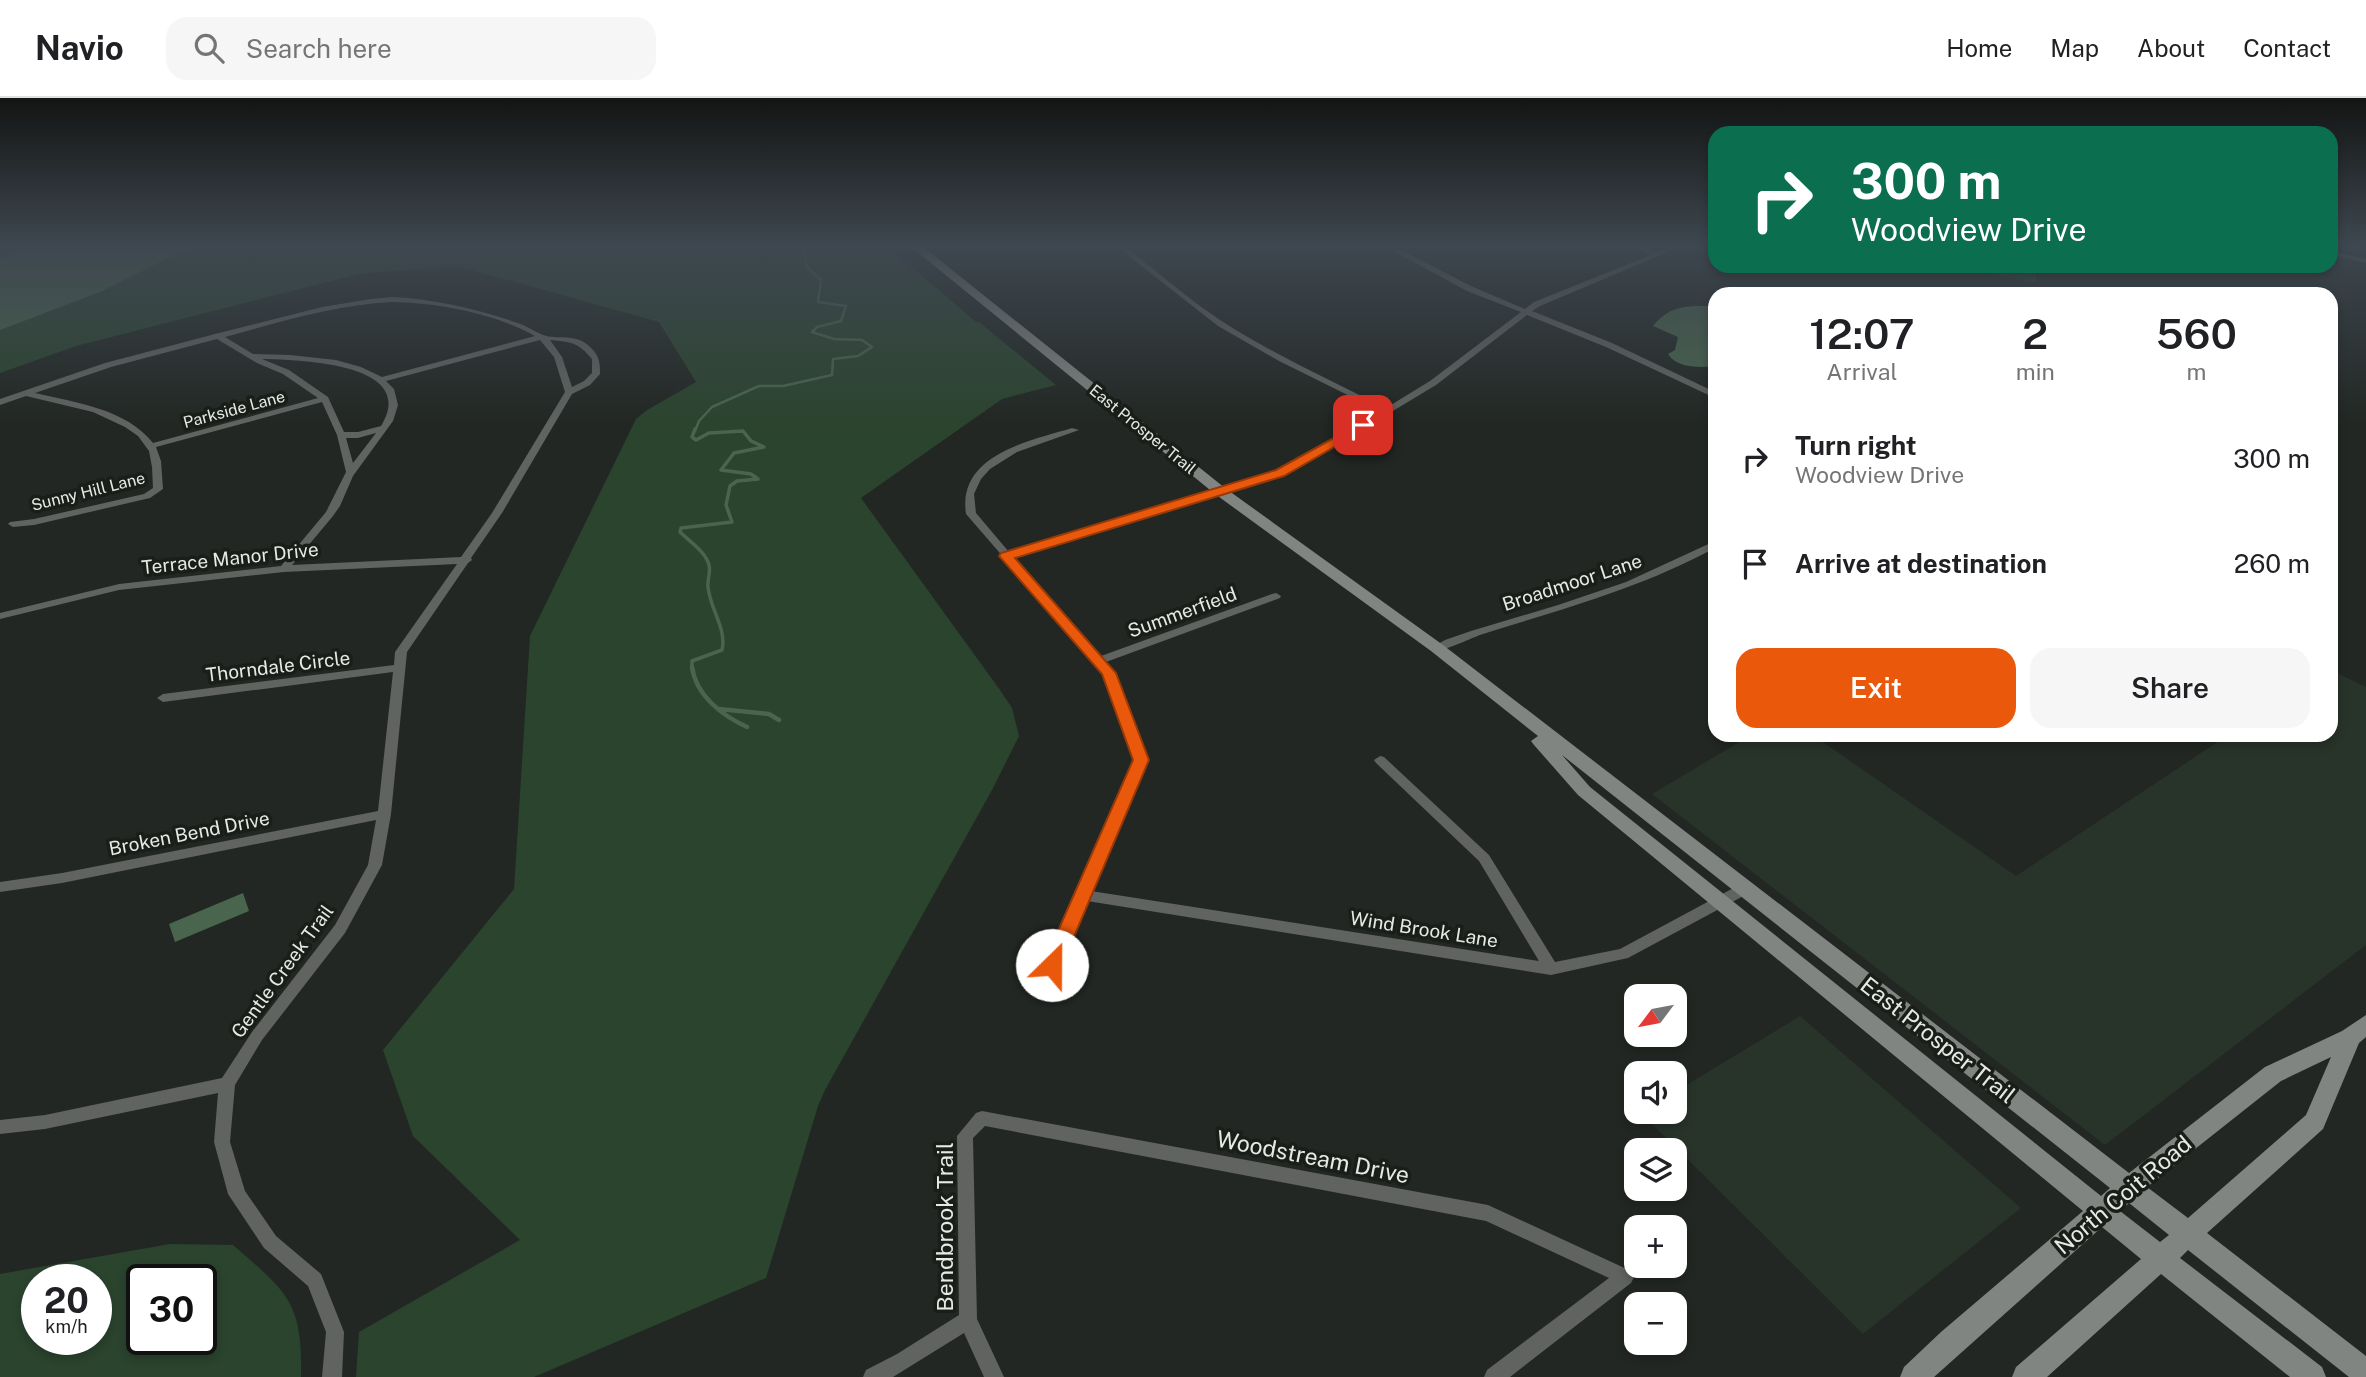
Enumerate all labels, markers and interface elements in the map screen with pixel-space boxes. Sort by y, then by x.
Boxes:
search box [166,17,656,80]
text: Navio [35,29,124,67]
icon: search [190,29,228,67]
text: Search here [246,33,392,64]
text: Home [1946,34,2012,62]
text: Map [2050,34,2099,62]
text: About [2137,34,2205,62]
text: Contact [2243,34,2331,62]
text: 300 m [1851,152,2001,210]
icon: right [1736,154,1827,245]
text: Woodview Drive [1851,211,2087,248]
text: 12:07 [1809,309,1915,358]
text: 2 [2022,309,2048,358]
text: 560 [2156,309,2237,358]
text: Arrival [1826,358,1897,385]
text: min [2016,358,2055,385]
text: m [2186,358,2206,385]
street label: East Prosper Trail [1086,381,1200,478]
street label: Parkside Lane [181,387,287,432]
pin [1333,395,1393,455]
icon: arrive [1344,406,1382,444]
text: Turn right [1795,430,1917,461]
icon: right [1736,440,1774,478]
text: 300 m [2233,443,2310,474]
text: Woodview Drive [1795,461,1964,488]
street label: Sunny Hill Lane [29,468,147,515]
street label: Terrace Manor Drive [140,538,320,578]
icon: arrive [1736,545,1774,583]
text: Arrive at destination [1795,548,2047,579]
text: 260 m [2234,548,2310,579]
street label: Broadmoor Lane [1499,549,1645,615]
street label: Summerfield [1125,582,1239,642]
street label: Thorndale Circle [205,646,351,686]
button: Exit [1736,648,2016,728]
button: Share [2030,648,2310,728]
street label: Broken Bend Drive [107,807,271,859]
street label: Gentle Creek Trail [226,900,338,1042]
street label: Wind Brook Lane [1348,906,1500,952]
position arrow [1015,928,1089,1002]
street label: East Prosper Trail [1856,971,2021,1108]
north arrow [1624,984,1687,1046]
map controls [1624,984,1687,1355]
button: sound [1624,1061,1687,1124]
street label: Woodstream Drive [1214,1125,1412,1188]
street label: North Coit Road [2049,1130,2197,1260]
button: layers [1624,1138,1687,1201]
street label: Bendbrook Trail [931,1142,958,1312]
button: + [1624,1215,1687,1278]
speed limit sign: 30 [126,1264,217,1355]
text: 20 [44,1280,89,1321]
button: − [1624,1292,1687,1355]
text: km/h [45,1316,88,1337]

